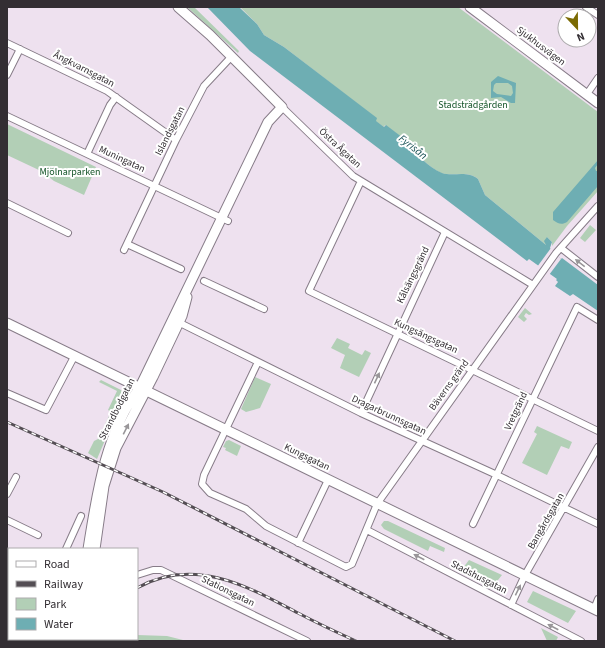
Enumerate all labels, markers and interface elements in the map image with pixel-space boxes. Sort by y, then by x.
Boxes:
north arrow [557,8,597,48]
street label: Sjukhusvägen [514,23,568,69]
text: N [574,28,587,45]
street label: Ångkvarnsgatan [51,48,117,90]
park label: Stadsträdgården [438,98,508,112]
street label: Islandsgatan [152,104,188,158]
street label: Östra Ågatan [316,125,364,171]
water label: Fyrisån [396,131,431,163]
street label: Muningatan [97,142,147,176]
park label: Mjölnarparken [40,165,100,179]
street label: Kålsängsgränd [393,244,433,306]
one-way arrow [574,258,585,267]
street label: Kungsängsgatan [392,315,460,357]
street label: Bäverns gränd [426,357,472,413]
one-way arrow [374,372,380,383]
street label: Strandbodgatan [95,376,139,442]
street label: Vretgränd [501,390,531,432]
street label: Dragarbrunnsgatan [349,392,429,438]
one-way arrow [122,424,129,435]
street label: Kungsgatan [282,440,332,474]
street label: Bangårdsgatan [524,490,568,552]
legend [8,548,138,640]
one-way arrow [413,554,424,560]
text: Road [44,556,70,573]
street label: Stadshusgatan [448,557,510,597]
street label: Stationsgatan [199,572,257,610]
text: Railway [44,576,83,593]
one-way arrow [515,584,521,596]
text: Park [44,596,66,613]
text: Water [44,616,74,633]
one-way arrow [548,624,559,630]

